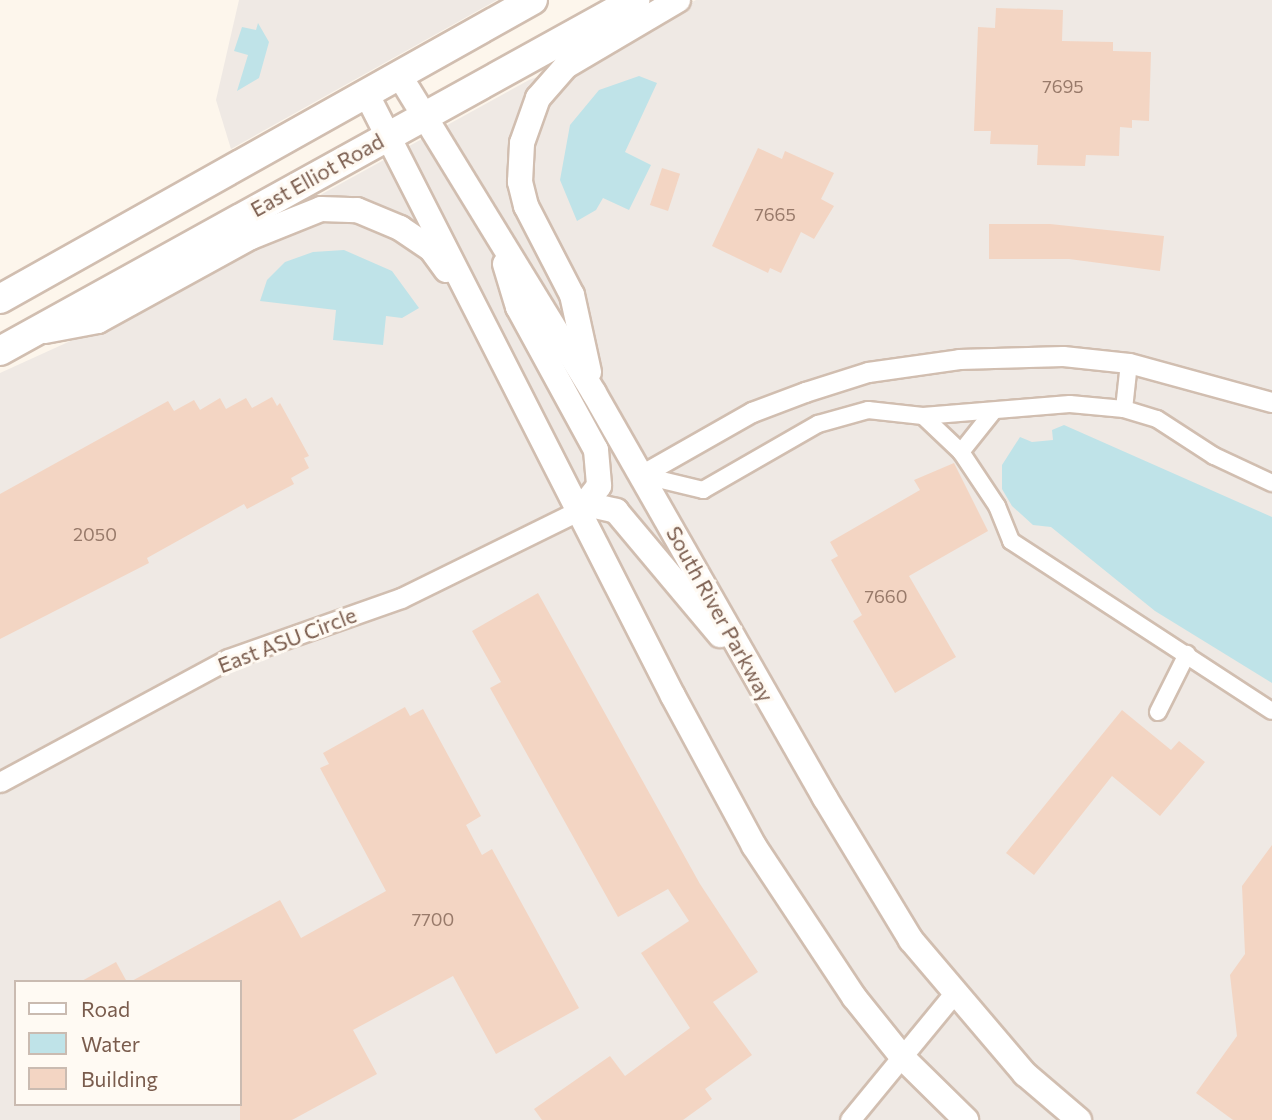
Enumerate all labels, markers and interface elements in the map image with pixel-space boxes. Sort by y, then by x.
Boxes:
house number: 7695 [1042,75,1084,97]
street label: East Elliot Road [246,128,388,222]
house number: 7665 [754,203,796,225]
street label: South River Parkway [661,522,779,706]
house number: 2050 [73,523,117,545]
house number: 7660 [864,585,908,607]
street label: East ASU Circle [214,602,360,678]
house number: 7700 [412,908,454,930]
legend [14,980,242,1106]
text: Road [81,996,130,1021]
text: Water [81,1031,140,1056]
text: Building [81,1066,158,1091]

